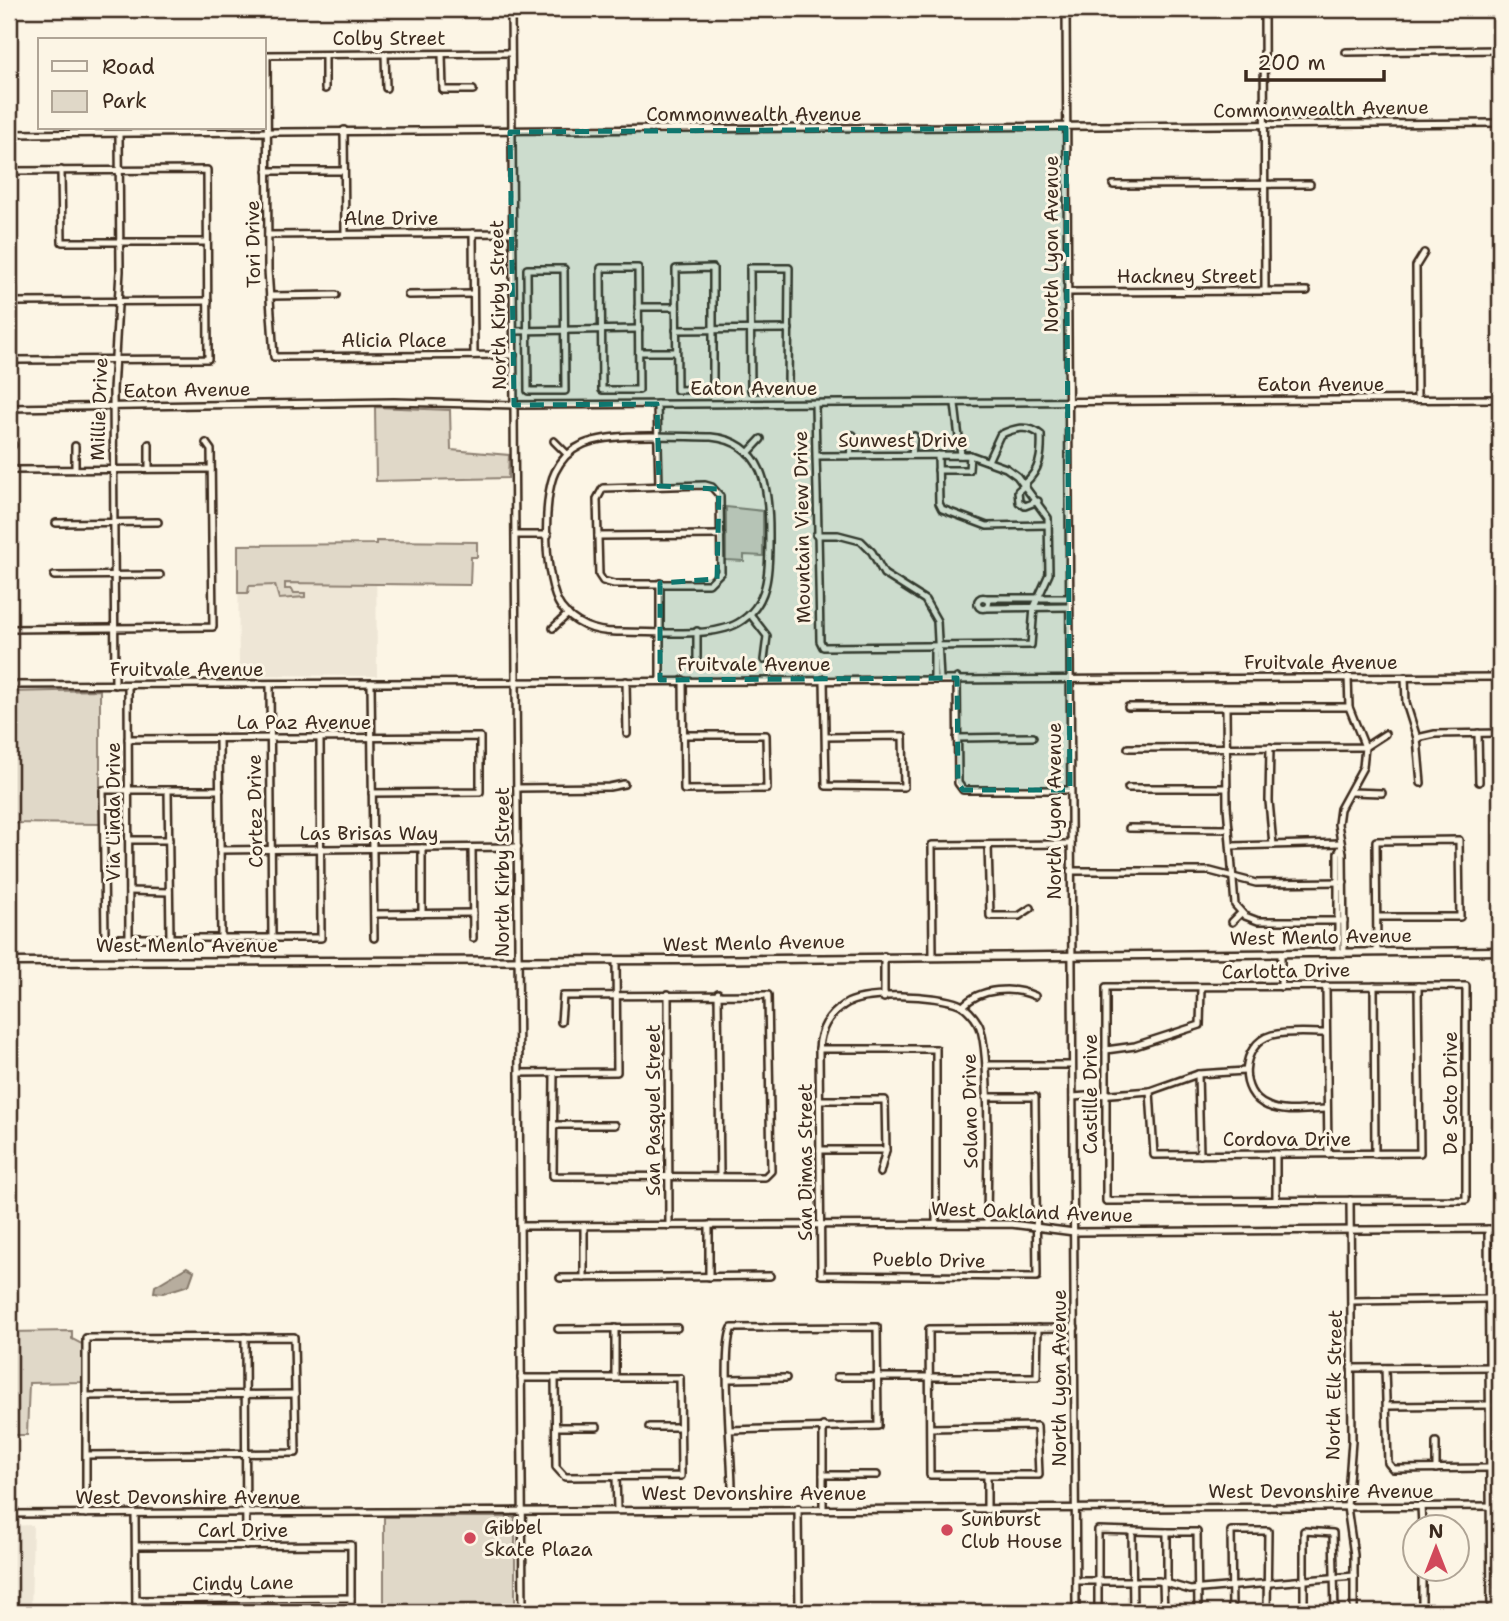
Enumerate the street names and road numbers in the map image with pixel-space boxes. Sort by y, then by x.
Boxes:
street label: Colby Street [333,26,445,51]
street label: Commonwealth Avenue [1213,95,1429,123]
street label: Commonwealth Avenue [646,102,862,127]
street label: North Lyon Avenue [1039,155,1064,333]
street label: Tori Drive [240,200,266,288]
street label: Alne Drive [344,206,438,231]
street label: North Kirby Street [484,220,512,390]
street label: Hackney Street [1117,264,1257,289]
street label: Alicia Place [341,328,447,353]
street label: Millie Drive [85,357,113,461]
street label: Eaton Avenue [1257,372,1385,397]
street label: Eaton Avenue [123,376,251,404]
street label: Eaton Avenue [690,376,818,401]
street label: Sunwest Drive [838,428,968,453]
street label: Mountain View Drive [788,430,816,624]
street label: Fruitvale Avenue [1244,650,1398,675]
street label: Fruitvale Avenue [677,652,831,677]
street label: Fruitvale Avenue [110,657,264,682]
street label: La Paz Avenue [236,710,372,735]
street label: North Lyon Avenue [1042,722,1067,900]
street label: Via Linda Drive [101,742,126,882]
street label: Cortez Drive [242,754,268,868]
street label: North Kirby Street [490,787,515,957]
street label: Las Brisas Way [299,821,439,846]
street label: West Menlo Avenue [1230,923,1412,951]
street label: West Menlo Avenue [663,929,845,957]
street label: West Menlo Avenue [96,933,278,958]
street label: Carlotta Drive [1221,957,1351,985]
street label: San Pasquel Street [641,1024,666,1196]
street label: De Soto Drive [1438,1031,1463,1155]
street label: Castille Drive [1078,1034,1103,1154]
street label: Solano Drive [956,1053,984,1169]
street label: San Dimas Street [793,1083,818,1241]
street label: Cordova Drive [1223,1127,1351,1152]
street label: West Oakland Avenue [930,1196,1134,1228]
street label: Pueblo Drive [872,1247,986,1273]
street label: North Lyon Avenue [1047,1289,1072,1467]
street label: North Elk Street [1320,1309,1348,1461]
street label: West Devonshire Avenue [1208,1479,1434,1504]
street label: West Devonshire Avenue [641,1481,867,1506]
street label: West Devonshire Avenue [75,1485,301,1510]
street label: Carl Drive [198,1518,288,1543]
street label: Cindy Lane [192,1570,294,1596]

